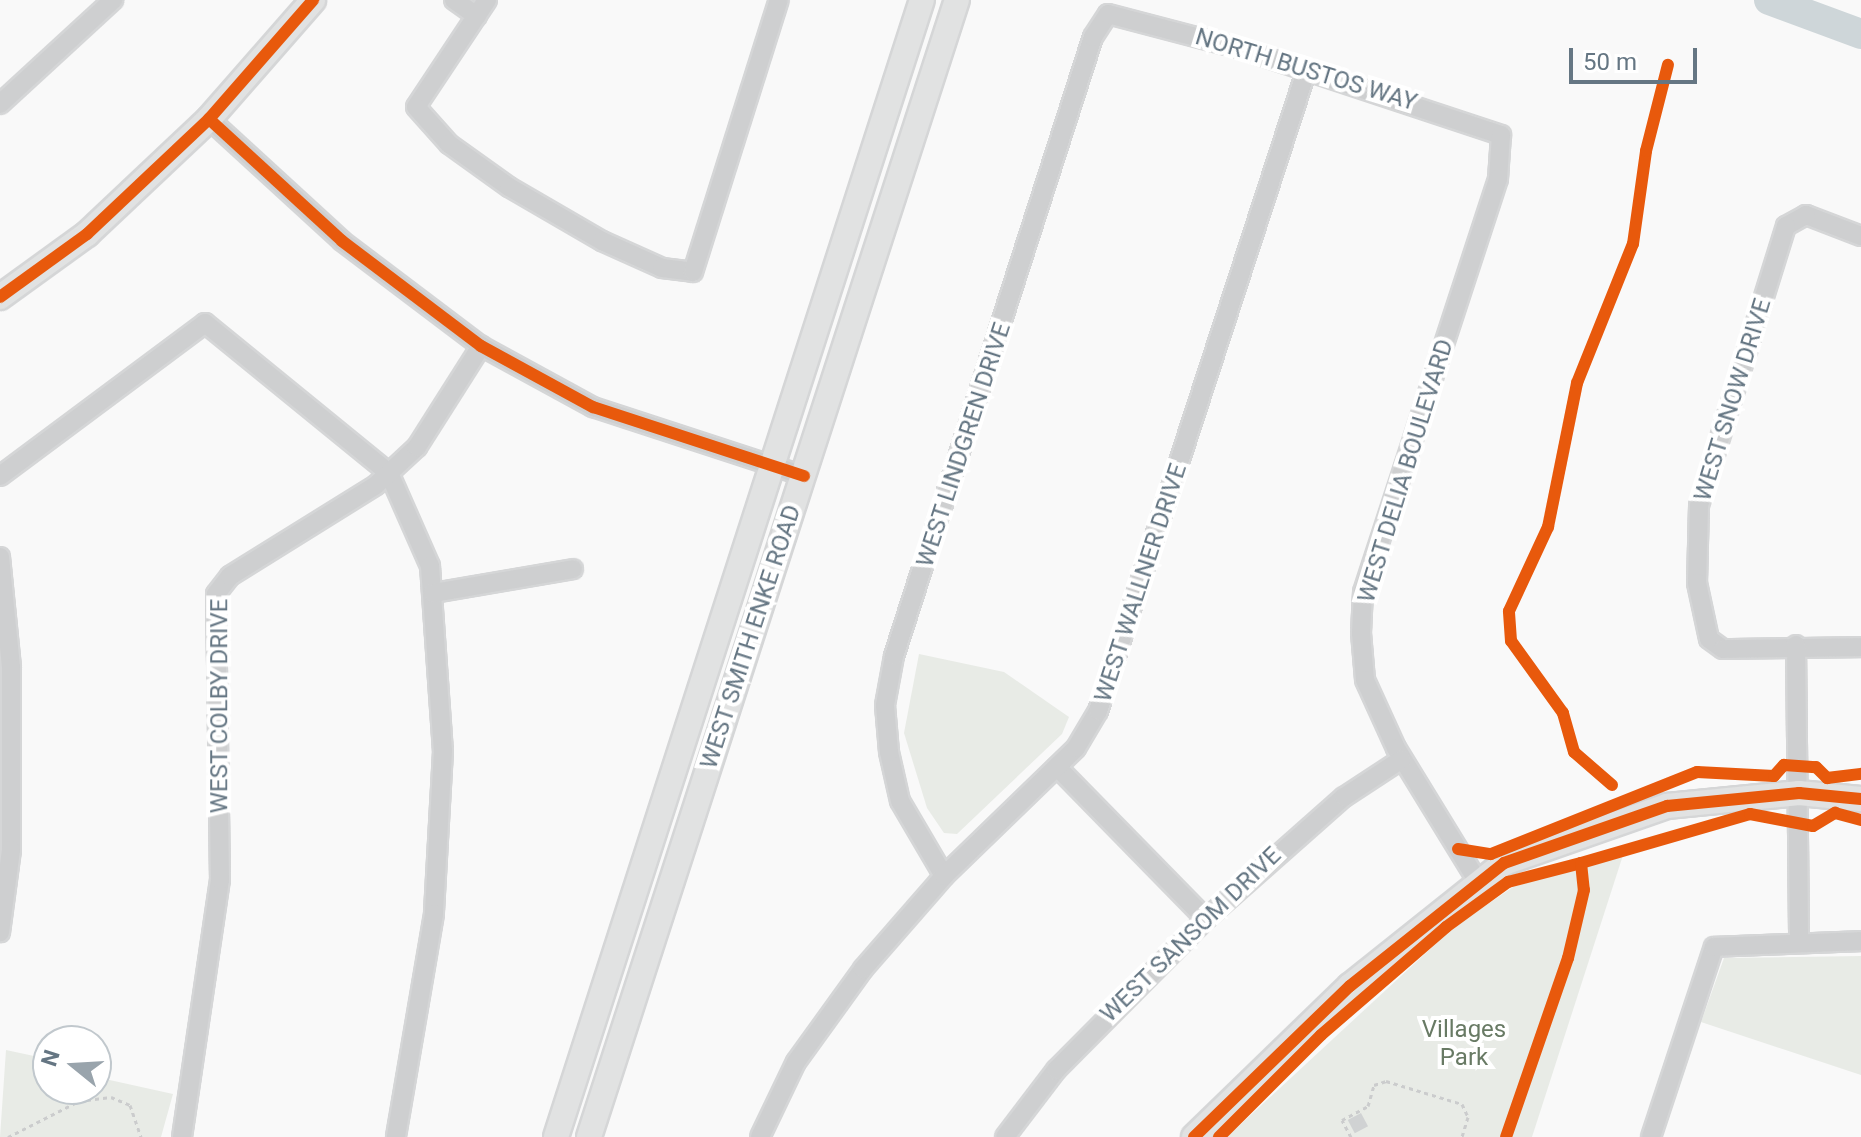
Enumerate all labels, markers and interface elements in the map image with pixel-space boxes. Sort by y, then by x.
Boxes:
street label: NORTH BUSTOS WAY [1192,23,1420,117]
scale bar [1573,32,1701,82]
text: 50 m [1583,48,1637,76]
street label: WEST SNOW DRIVE [1688,295,1778,505]
street label: WEST LINDGREN DRIVE [911,319,1017,571]
street label: WEST DELIA BOULEVARD [1352,336,1460,606]
street label: WEST WALLNER DRIVE [1089,460,1193,706]
street label: WEST SMITH ENKE ROAD [695,501,807,773]
street label: WEST COLBY DRIVE [206,598,234,814]
street label: WEST SANSOM DRIVE [1095,841,1287,1029]
park label: Villages Park [1422,1016,1506,1072]
north arrow [32,1025,112,1105]
text: N [36,1047,65,1069]

